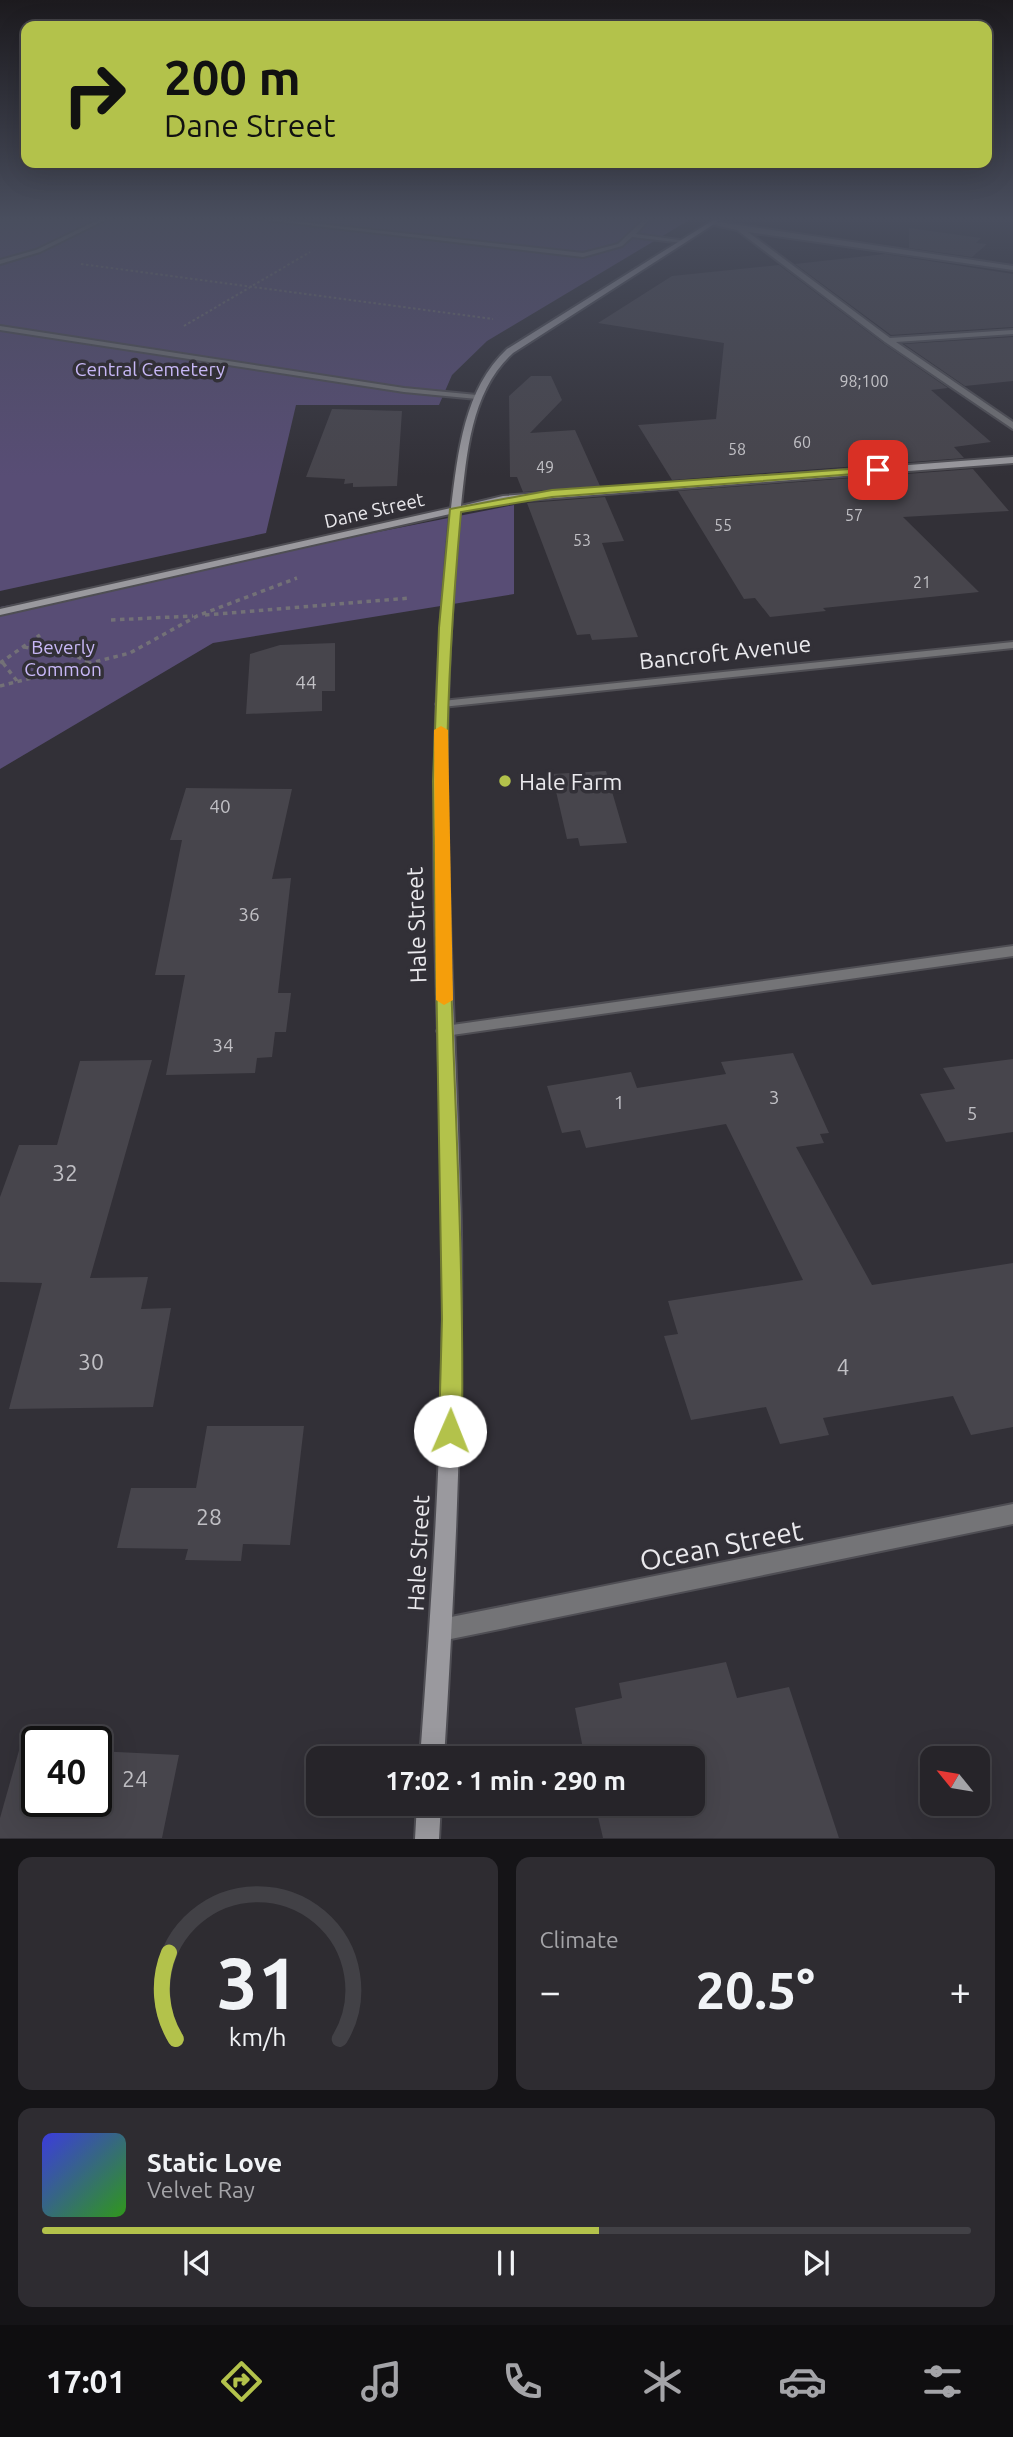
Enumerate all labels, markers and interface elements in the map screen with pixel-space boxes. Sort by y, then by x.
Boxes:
icon: right [49,49,140,140]
text: 200 m [164,49,301,104]
text: Dane Street [164,107,336,143]
park label: Central Cemetery [75,358,225,380]
house number: 98;100 [839,372,889,390]
house number: 60 [793,433,811,451]
house number: 58 [728,440,746,458]
pin [848,440,908,500]
icon: arrive [859,451,897,489]
house number: 49 [536,458,554,476]
street label: Dane Street [322,488,427,532]
house number: 57 [845,506,863,524]
house number: 55 [714,516,732,534]
house number: 53 [573,531,591,549]
house number: 21 [913,573,931,591]
street label: Bancroft Avenue [638,631,812,673]
park label: Beverly Common [24,636,102,680]
house number: 44 [295,671,317,693]
place label: Hale Farm [519,769,622,794]
marker: Hale Farm [497,773,513,789]
house number: 40 [209,795,231,817]
street label: Hale Street [401,867,431,983]
house number: 36 [238,903,260,925]
house number: 34 [212,1034,234,1056]
house number: 3 [769,1086,779,1108]
house number: 1 [614,1091,624,1113]
house number: 5 [967,1102,977,1124]
house number: 32 [52,1160,78,1185]
house number: 30 [78,1349,104,1374]
house number: 4 [837,1354,849,1379]
position arrow [413,1394,487,1468]
street label: Hale Street [402,1494,434,1612]
house number: 28 [196,1504,222,1529]
street label: Ocean Street [637,1514,805,1576]
speed limit sign: 40 [21,1726,112,1817]
north arrow [920,1746,990,1816]
map controls [920,1746,990,1816]
house number: 24 [122,1766,148,1791]
text: 17:02 · 1 min · 290 m [385,1766,626,1795]
text: Climate [540,1927,619,1952]
text: 31 [217,1942,299,2024]
text: 20.5° [696,1961,815,2019]
text: − [540,1970,561,2012]
text: + [950,1970,971,2012]
text: km/h [229,2023,287,2051]
text: Static Love [147,2148,282,2177]
text: Velvet Ray [147,2177,255,2202]
icon: previous [178,2244,216,2282]
icon: pause [487,2244,525,2282]
icon: next [797,2244,835,2282]
icon: directions [217,2357,266,2406]
icon: music [357,2357,406,2406]
icon: phone [498,2357,547,2406]
icon: climate [638,2357,687,2406]
icon: car [778,2357,827,2406]
icon: filters [918,2357,967,2406]
text: 17:01 [46,2363,126,2399]

